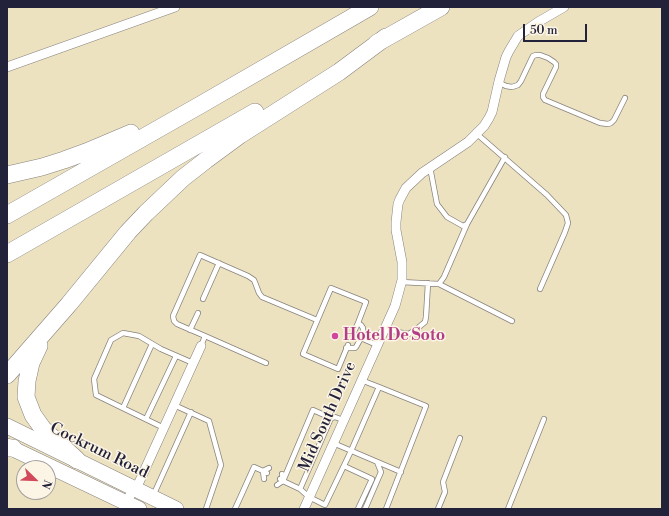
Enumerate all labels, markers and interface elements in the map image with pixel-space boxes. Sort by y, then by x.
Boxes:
scale bar [525,16,589,42]
text: 50 m [530,23,558,38]
place label: Hotel De Soto [343,326,445,346]
marker: Hotel De Soto [330,331,340,341]
street label: Mid South Drive [295,359,361,475]
street label: Cockrum Road [47,419,151,483]
north arrow [16,460,56,500]
text: N [38,478,54,491]

